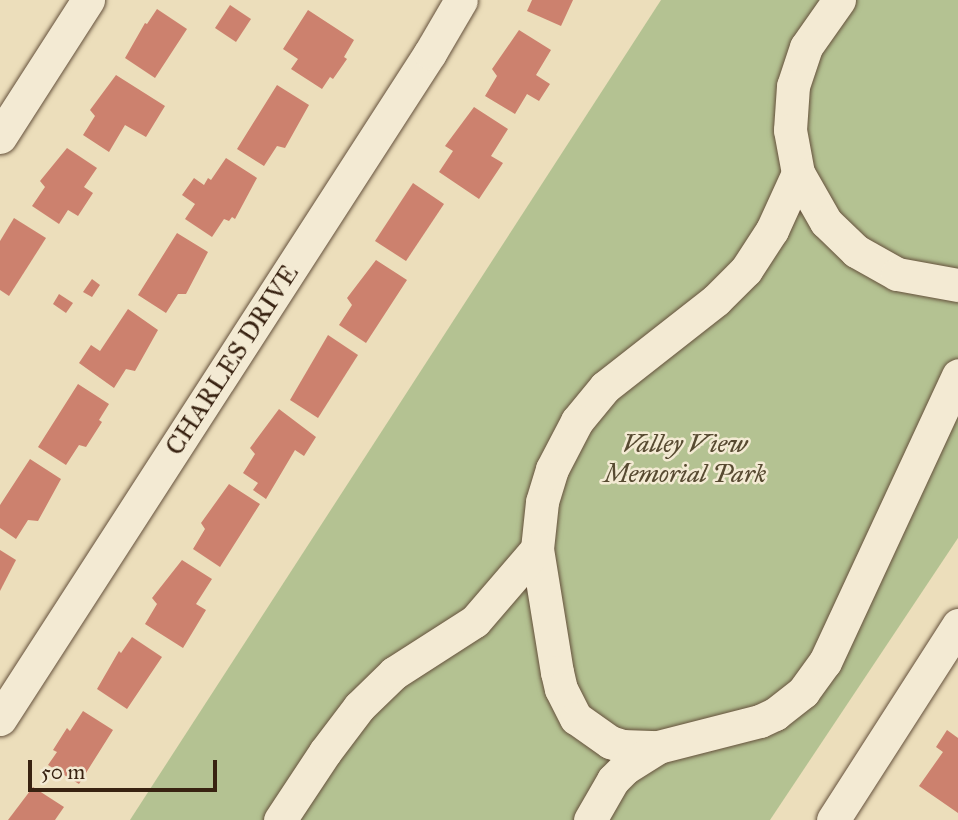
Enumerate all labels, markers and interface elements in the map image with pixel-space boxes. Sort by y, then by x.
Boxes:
street label: CHARLES DRIVE [159,259,305,461]
park label: Valley View Memorial Park [604,428,766,490]
scale bar [32,746,220,790]
text: 50 m [41,759,85,785]

